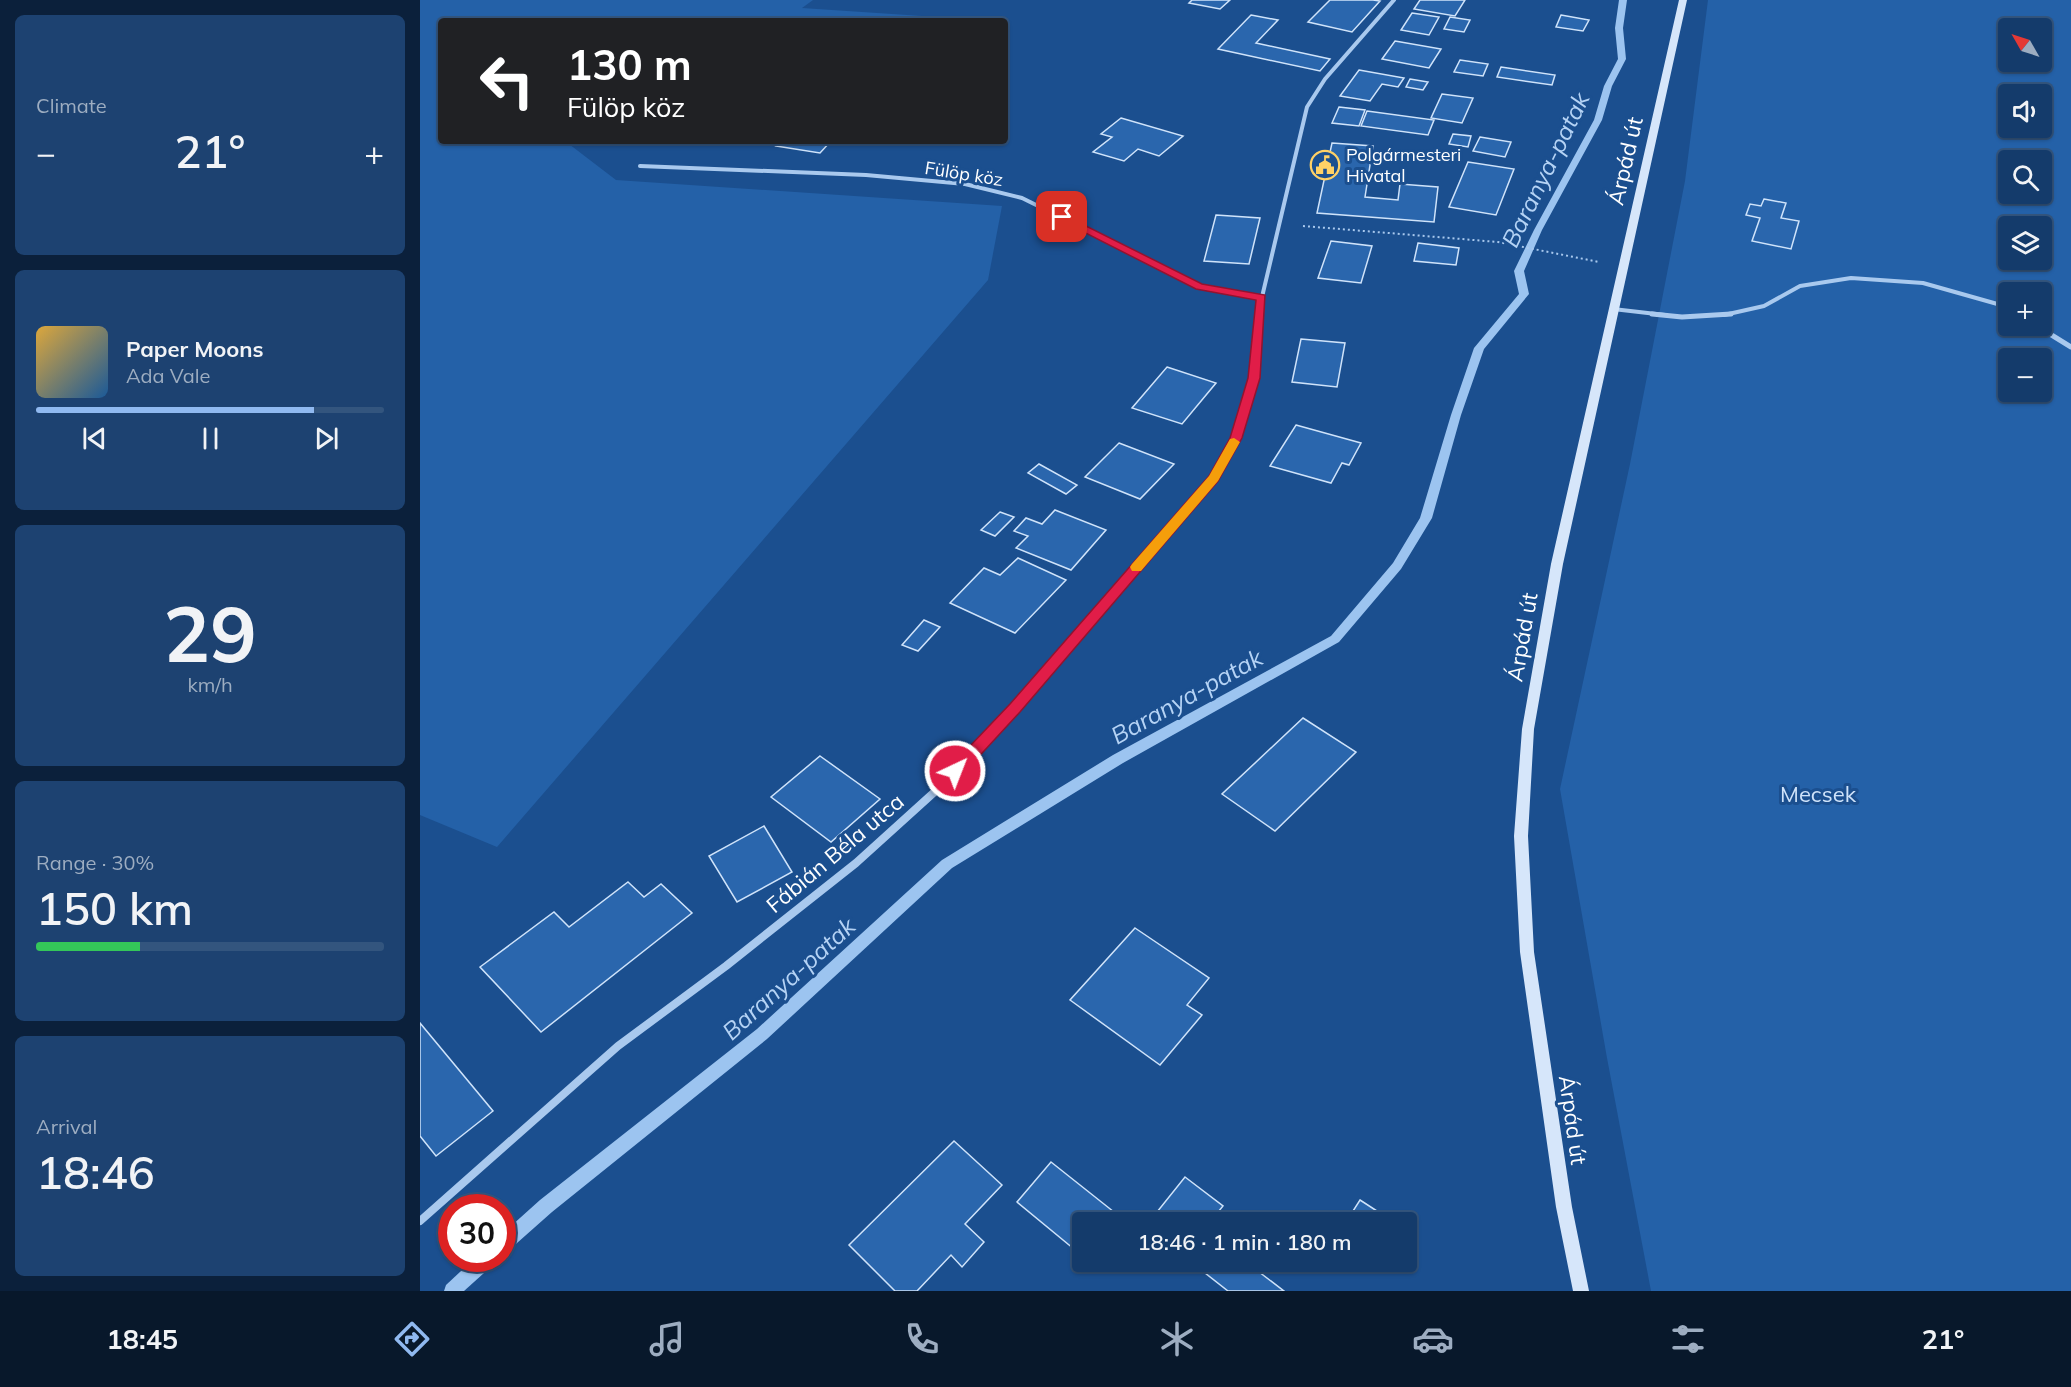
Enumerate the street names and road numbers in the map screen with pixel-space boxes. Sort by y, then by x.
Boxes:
street label: Árpád út [1601,114,1649,208]
street label: Fülöp köz [923,156,1005,191]
street label: Árpád út [1500,590,1544,684]
street label: Fábián Béla utca [760,787,910,919]
street label: Árpád út [1553,1074,1593,1167]

